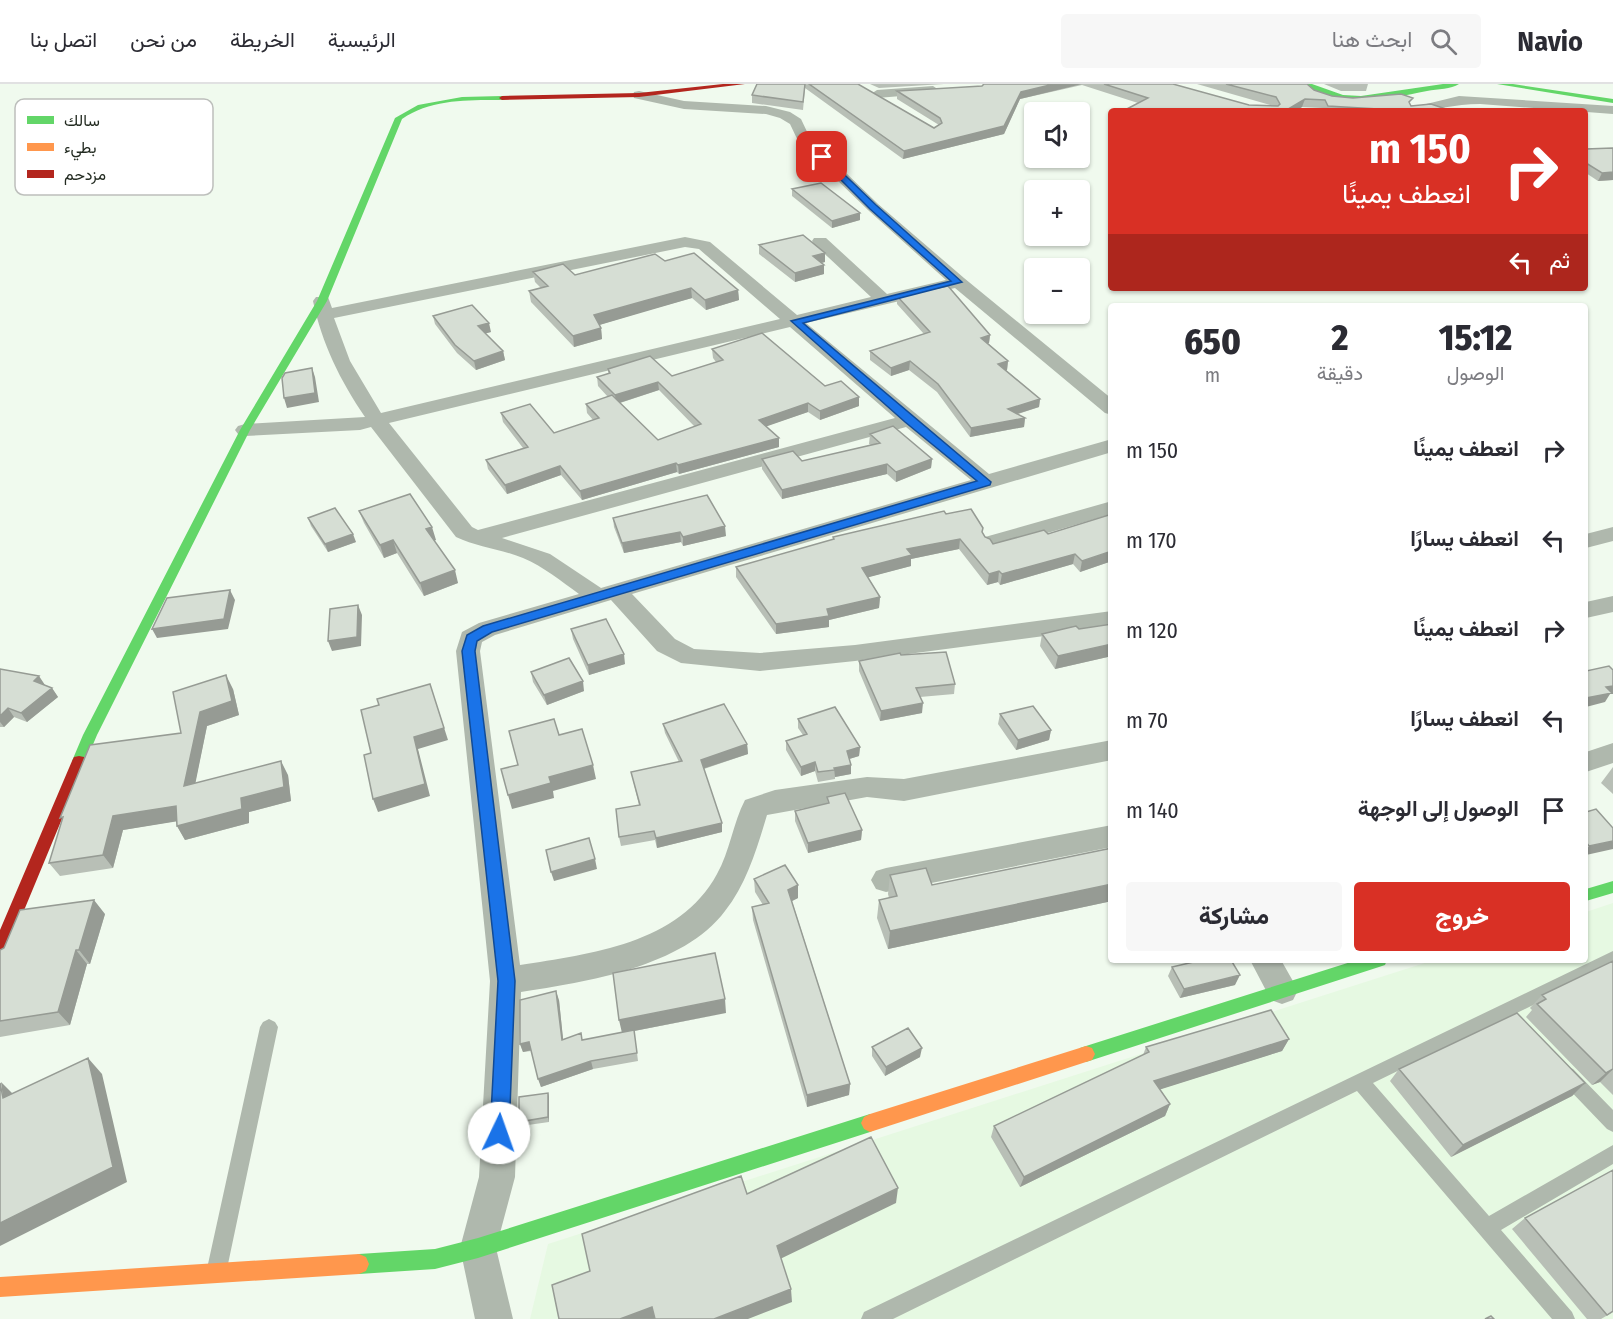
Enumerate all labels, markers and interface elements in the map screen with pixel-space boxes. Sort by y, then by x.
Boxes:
search box [1061,14,1481,68]
icon: search [1427,25,1460,58]
text: Navio [1517,25,1583,58]
text: ابحث هنا [1332,26,1412,53]
text: اتصل بنا [30,27,97,53]
text: من نحن [130,27,197,53]
text: الخريطة [230,27,295,53]
text: الرئيسية [328,27,396,53]
legend [15,99,213,195]
map controls [1024,102,1090,324]
button: sound [1024,102,1090,168]
text: سالك [64,111,100,130]
text: 150 m [1369,124,1471,174]
pin [796,131,847,182]
icon: right [1492,132,1570,210]
text: بطيء [64,138,96,161]
icon: arrive [805,140,838,173]
text: مزدحم [64,165,106,185]
text: انعطف يمينًا [1342,178,1471,210]
button: + [1024,180,1090,246]
icon: left [1504,246,1537,279]
text: ثم [1549,247,1570,274]
button: − [1024,258,1090,324]
text: 2 [1331,316,1348,360]
text: 15:12 [1439,316,1512,360]
text: 650 [1184,320,1241,364]
text: دقيقة [1317,361,1363,385]
text: الوصول [1447,361,1504,385]
text: m [1205,363,1220,387]
icon: right [1537,434,1570,467]
text: انعطف يمينًا [1413,435,1519,462]
text: 150 m [1126,437,1178,464]
icon: left [1537,524,1570,557]
text: انعطف يسارًا [1410,525,1519,552]
text: 170 m [1126,527,1177,554]
icon: right [1537,614,1570,647]
text: انعطف يمينًا [1413,615,1519,642]
text: 120 m [1126,617,1178,644]
icon: left [1537,704,1570,737]
text: انعطف يسارًا [1410,705,1519,732]
text: 70 m [1126,707,1168,734]
icon: arrive [1537,794,1570,827]
text: الوصول إلى الوجهة [1358,795,1519,822]
text: 140 m [1126,797,1179,824]
button: مشاركة [1126,882,1342,951]
button: خروج [1354,882,1570,951]
position arrow [467,1101,531,1165]

